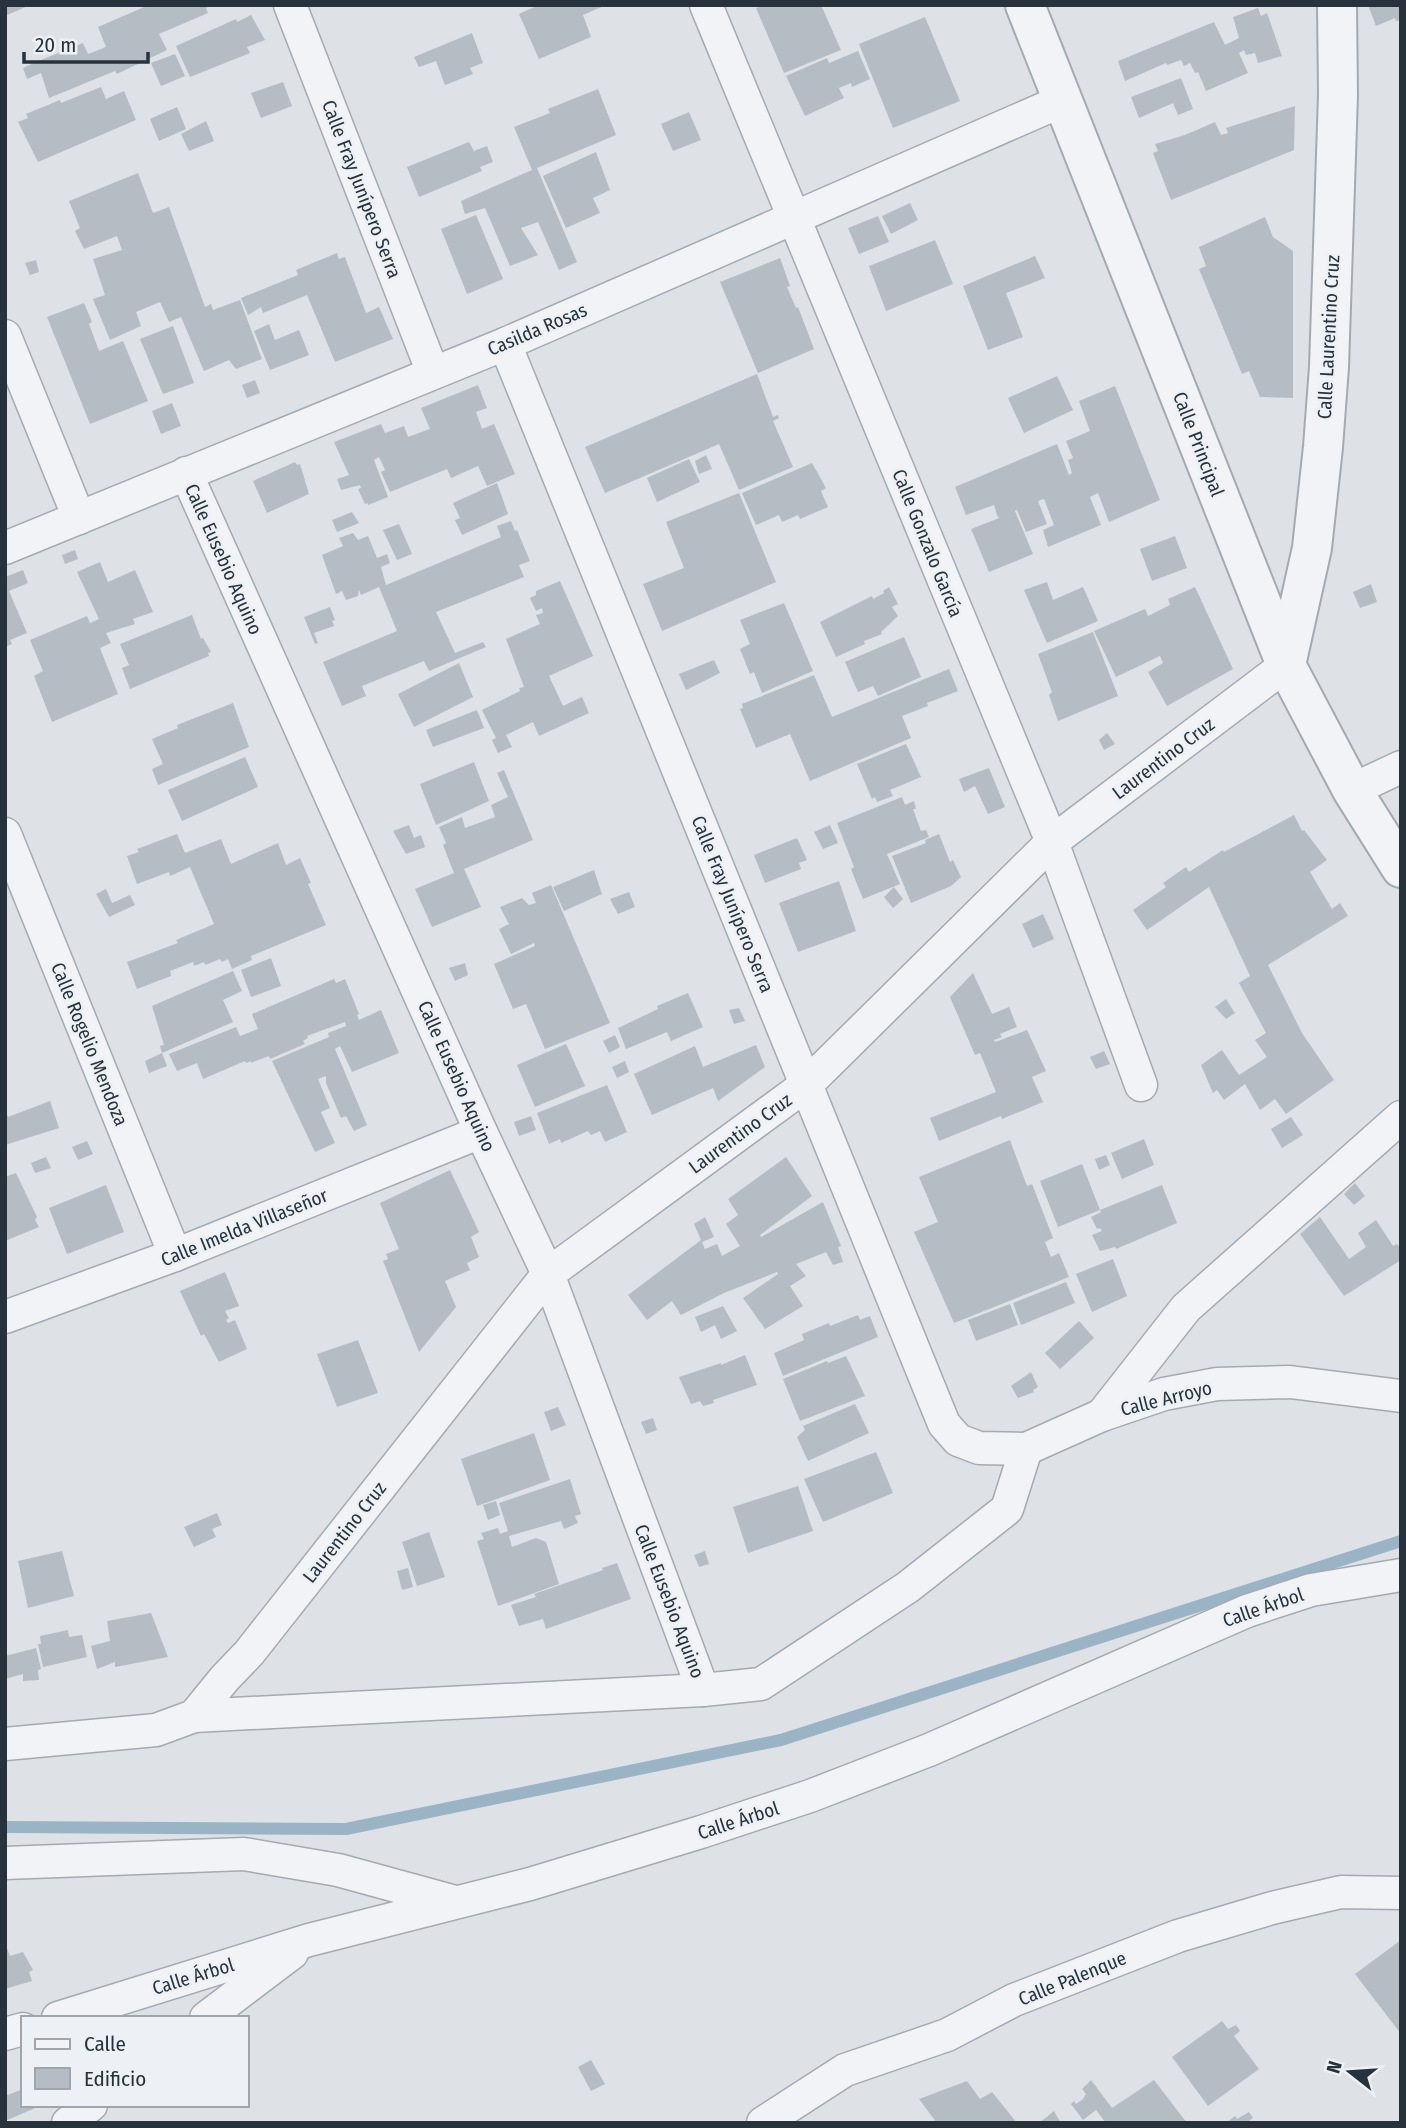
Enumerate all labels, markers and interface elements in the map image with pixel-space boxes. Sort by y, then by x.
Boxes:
scale bar [24,21,149,65]
text: 20 m [35,32,76,58]
street label: Calle Fray Junípero Serra [317,97,406,281]
street label: Calle Laurentino Cruz [1313,254,1344,420]
street label: Casilda Rosas [484,298,590,361]
street label: Calle Principal [1168,389,1229,500]
street label: Calle Gonzalo García [887,466,968,621]
street label: Calle Eusebio Aquino [180,480,267,638]
street label: Laurentino Cruz [1108,712,1219,804]
street label: Calle Fray Junípero Serra [687,812,779,996]
street label: Calle Rogelio Mendoza [46,959,133,1129]
street label: Calle Eusebio Aquino [413,997,500,1155]
street label: Laurentino Cruz [684,1088,797,1179]
street label: Calle Imelda Villaseñor [157,1183,331,1271]
street label: Calle Arroyo [1118,1376,1214,1421]
street label: Laurentino Cruz [298,1477,391,1587]
street label: Calle Eusebio Aquino [630,1521,709,1681]
street label: Calle Árbol [1220,1583,1307,1632]
street label: Calle Árbol [695,1797,782,1844]
street label: Calle Palenque [1015,1946,1129,2011]
street label: Calle Árbol [150,1953,237,2000]
legend [21,2016,248,2107]
text: Calle [84,2031,126,2057]
north arrow [1315,2037,1385,2107]
text: N [1322,2058,1347,2076]
text: Edificio [84,2066,146,2092]

